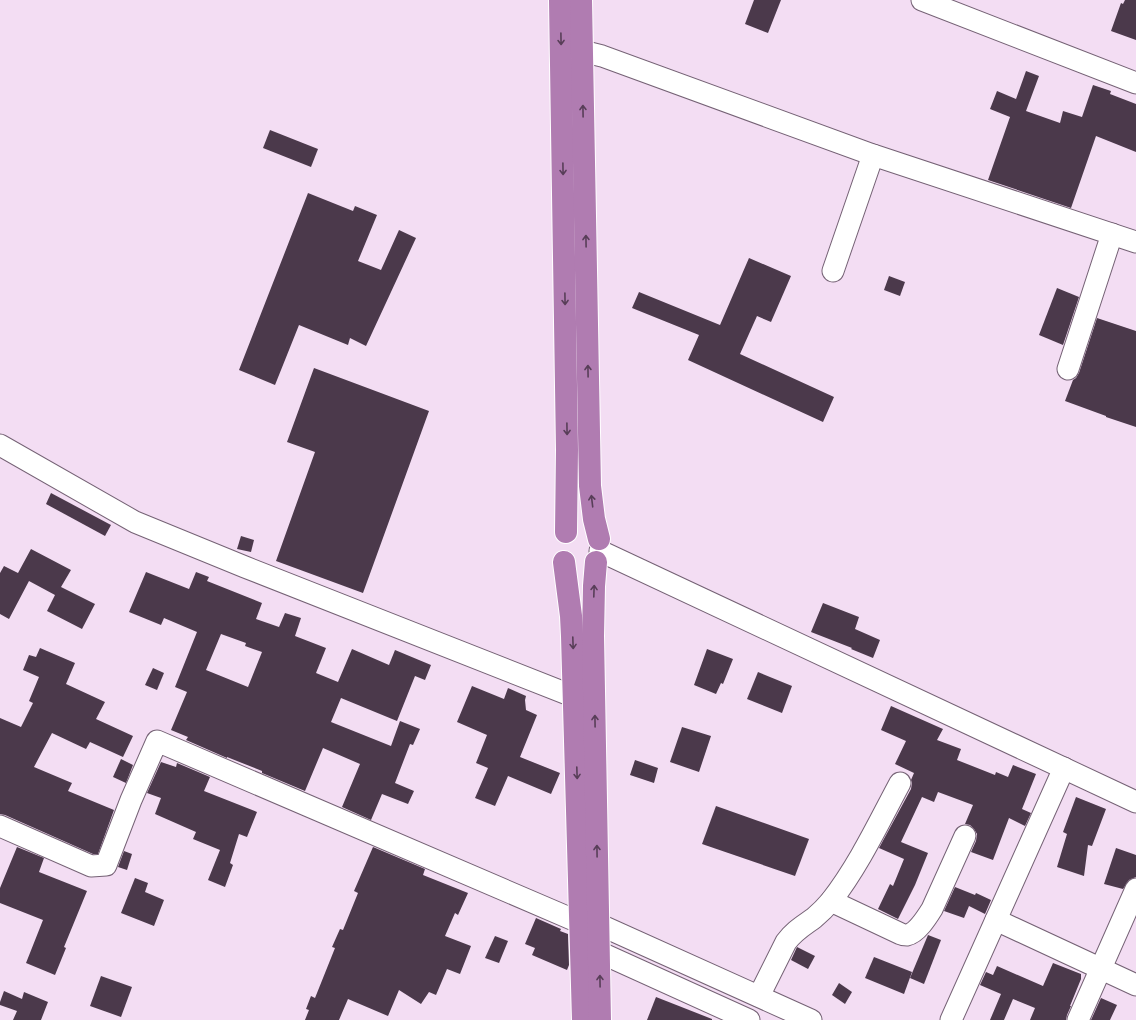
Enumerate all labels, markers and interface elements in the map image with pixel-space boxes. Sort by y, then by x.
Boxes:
one-way arrow [557,32,564,45]
one-way arrow [579,105,587,118]
one-way arrow [559,162,567,175]
one-way arrow [582,235,589,248]
one-way arrow [561,292,569,305]
one-way arrow [584,365,592,378]
one-way arrow [563,422,571,435]
one-way arrow [588,495,596,508]
one-way arrow [590,585,598,598]
one-way arrow [569,636,576,649]
one-way arrow [591,715,599,728]
one-way arrow [573,766,580,779]
one-way arrow [593,845,601,858]
one-way arrow [596,975,603,988]

